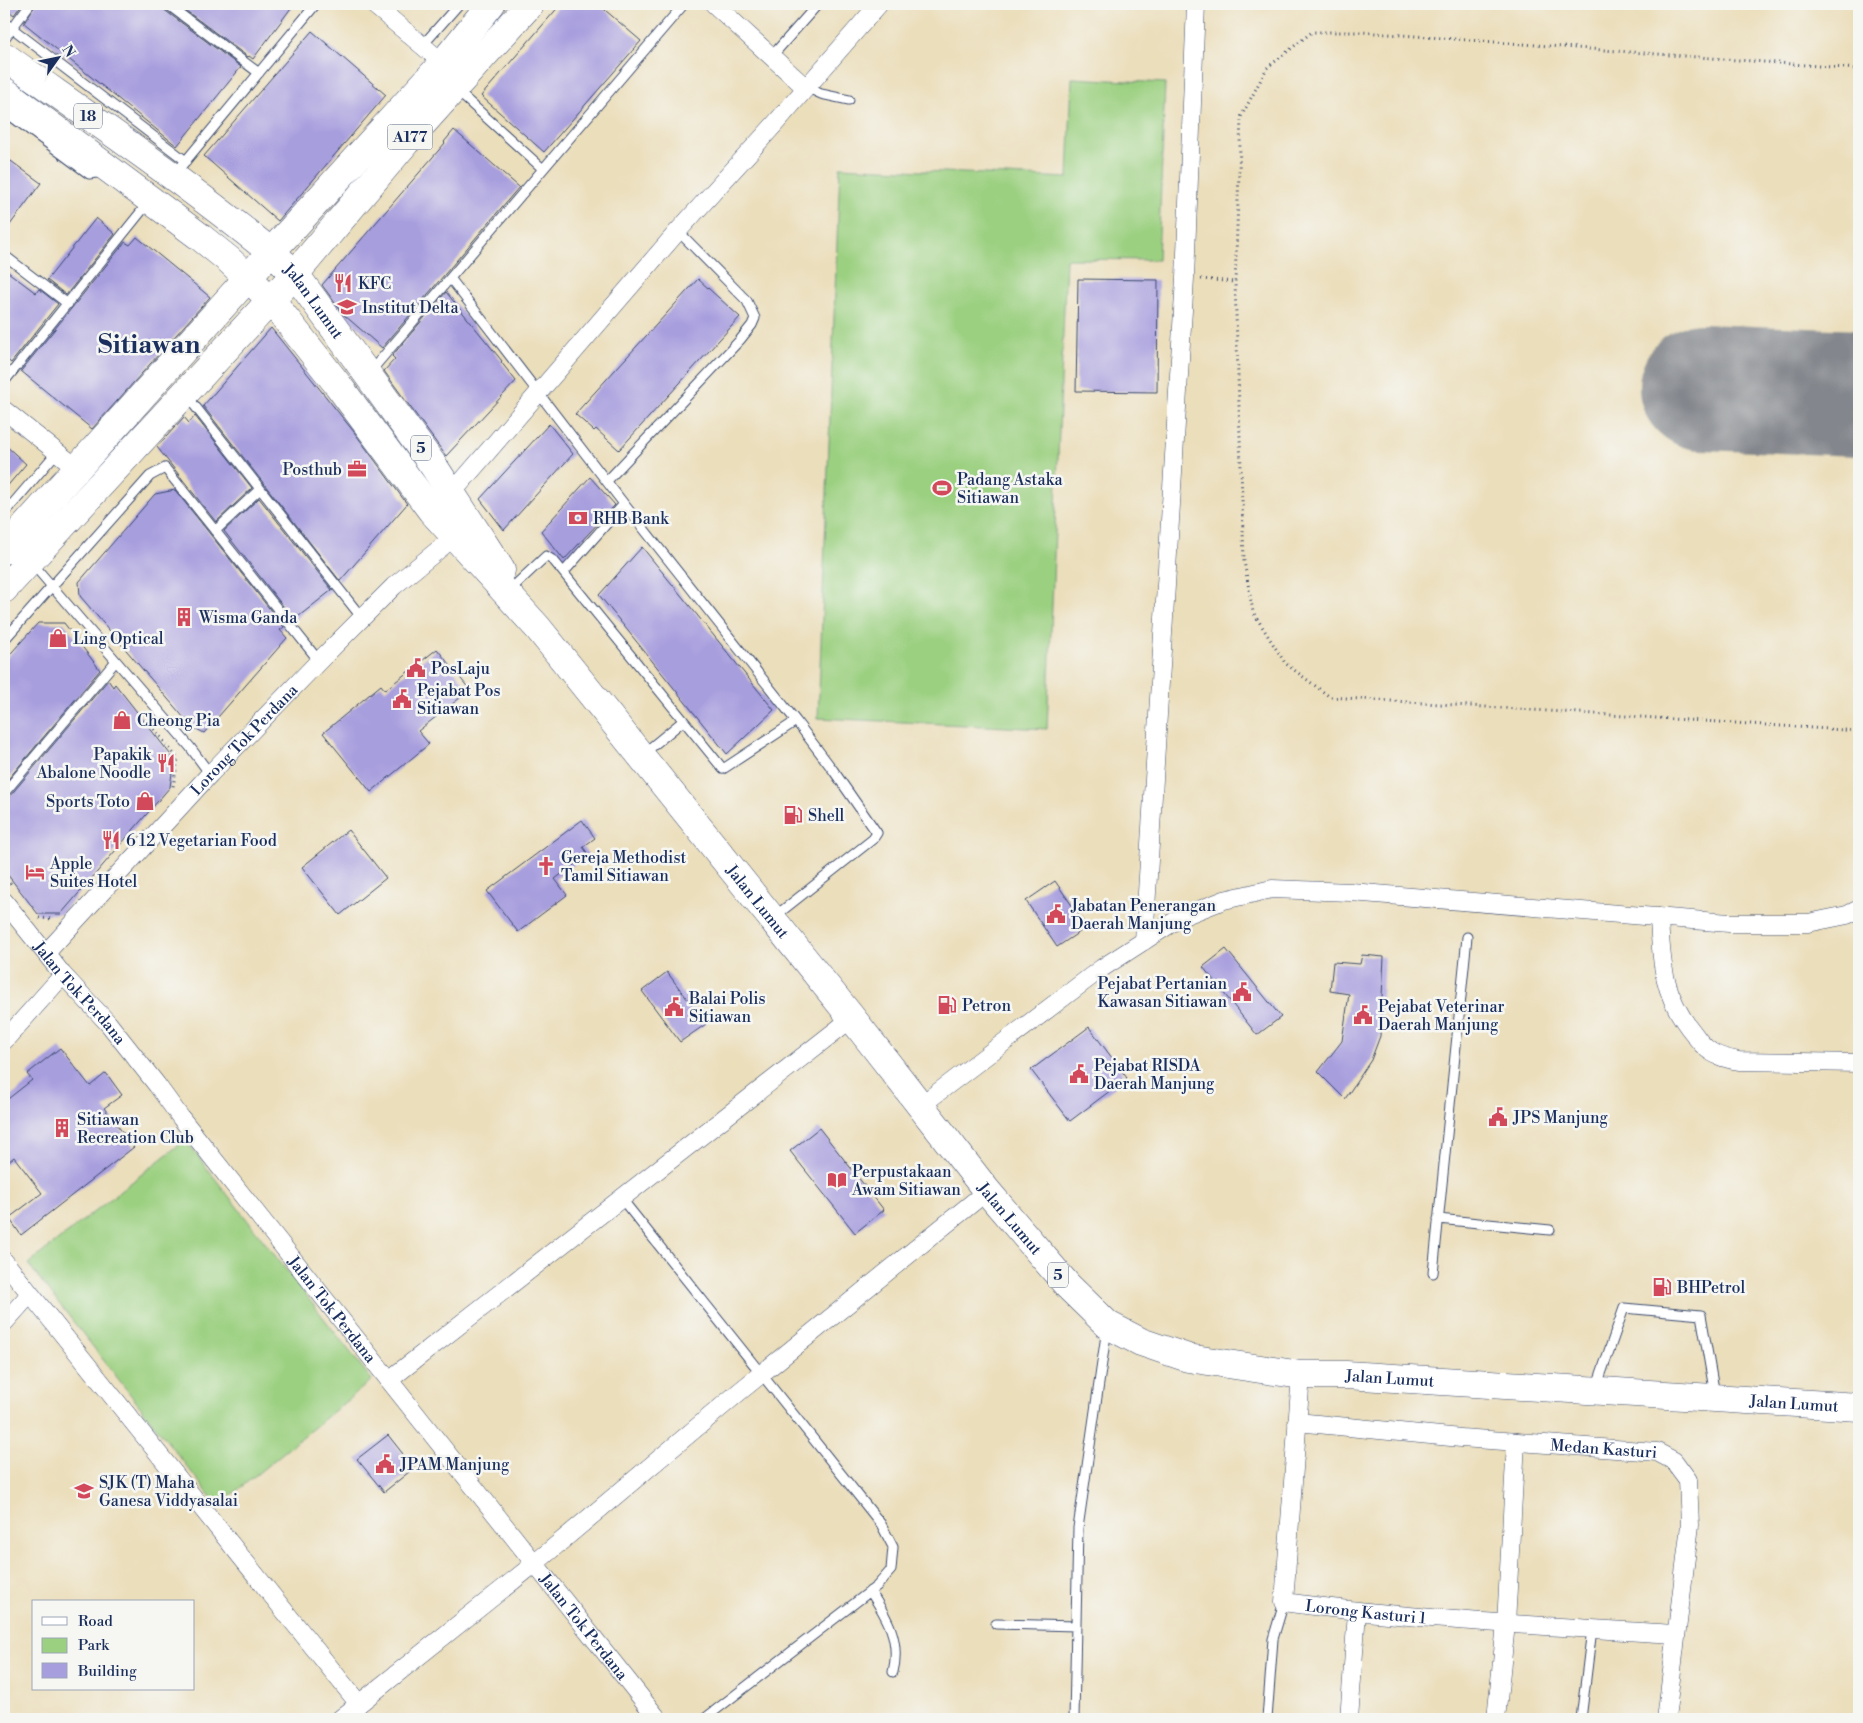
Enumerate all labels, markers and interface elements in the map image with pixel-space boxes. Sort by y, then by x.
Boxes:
north arrow [32,32,82,82]
text: N [57,42,79,61]
road number: 18 [74,104,102,128]
road number: A177 [388,124,432,150]
street label: Jalan Lumut [278,259,348,343]
restaurant icon: KFC [332,272,354,294]
place label: KFC [358,274,391,294]
school or university icon: Institut Delta [336,296,358,318]
place label: Institut Delta [362,298,459,318]
district label: Sitiawan [98,329,200,361]
road number: 5 [411,436,431,460]
office icon: Posthub [346,458,368,480]
place label: Posthub [282,460,342,480]
place label: Padang Astaka Sitiawan [957,470,1064,508]
sports icon: Padang Astaka Sitiawan [931,477,953,499]
bank icon: RHB Bank [567,507,589,529]
place label: RHB Bank [593,509,670,529]
building icon: Wisma Ganda [173,606,195,628]
place label: Wisma Ganda [198,608,298,628]
shop icon: Ling Optical [47,627,69,649]
place label: Ling Optical [73,629,164,649]
public building icon: PosLaju [405,657,427,679]
place label: PosLaju [431,659,490,679]
street label: Lorong Tok Perdana [186,680,303,800]
place label: Pejabat Pos Sitiawan [417,681,500,719]
public building icon: Pejabat Pos Sitiawan [391,688,413,710]
shop icon: Cheong Pia [111,709,133,731]
place label: Cheong Pia [137,711,221,731]
place label: Papakik Abalone Noodle [36,745,153,783]
restaurant icon: Papakik Abalone Noodle [155,752,177,774]
shop icon: Sports Toto [134,790,156,812]
place label: Sports Toto [46,792,130,812]
fuel station icon: Shell [782,804,804,826]
place label: Shell [808,806,845,826]
restaurant icon: 6 12 Vegetarian Food [100,829,122,851]
place label: 6 12 Vegetarian Food [126,831,277,851]
place label: Gereja Methodist Tamil Sitiawan [561,848,687,886]
place label: Apple Suites Hotel [49,854,138,892]
church icon: Gereja Methodist Tamil Sitiawan [535,855,557,877]
street label: Jalan Lumut [721,860,793,943]
hotel icon: Apple Suites Hotel [24,861,46,883]
place label: Jabatan Penerangan Daerah Manjung [1070,896,1216,934]
public building icon: Jabatan Penerangan Daerah Manjung [1045,903,1067,925]
street label: Jalan Tok Perdana [28,937,130,1049]
place label: Pejabat Pertanian Kawasan Sitiawan [1098,974,1227,1012]
public building icon: Pejabat Pertanian Kawasan Sitiawan [1231,981,1253,1003]
place label: Balai Polis Sitiawan [688,989,766,1027]
fuel station icon: Petron [936,994,958,1016]
public building icon: Balai Polis Sitiawan [663,996,685,1018]
place label: Petron [962,996,1011,1016]
place label: Pejabat Veterinar Daerah Manjung [1378,997,1504,1035]
public building icon: Pejabat Veterinar Daerah Manjung [1352,1004,1374,1026]
place label: Pejabat RISDA Daerah Manjung [1094,1056,1215,1094]
public building icon: Pejabat RISDA Daerah Manjung [1068,1063,1090,1085]
public building icon: JPS Manjung [1487,1106,1509,1128]
place label: JPS Manjung [1512,1108,1608,1128]
place label: Sitiawan Recreation Club [77,1110,194,1148]
building icon: Sitiawan Recreation Club [51,1117,73,1139]
place label: Perpustakaan Awam Sitiawan [851,1162,961,1200]
library icon: Perpustakaan Awam Sitiawan [826,1169,848,1191]
street label: Jalan Lumut [972,1178,1046,1259]
street label: Jalan Tok Perdana [283,1251,381,1368]
road number: 5 [1048,1262,1068,1288]
fuel station icon: BHPetrol [1651,1276,1673,1298]
place label: BHPetrol [1676,1278,1745,1298]
street label: Jalan Lumut [1344,1366,1435,1392]
street label: Jalan Lumut [1748,1391,1839,1417]
street label: Medan Kasturi [1550,1435,1658,1463]
public building icon: JPAM Manjung [374,1453,396,1475]
place label: JPAM Manjung [399,1455,510,1475]
place label: SJK (T) Maha Ganesa Viddyasalai [99,1473,238,1511]
school or university icon: SJK (T) Maha Ganesa Viddyasalai [73,1480,95,1502]
street label: Jalan Tok Perdana [534,1569,633,1685]
street label: Lorong Kasturi 1 [1304,1596,1427,1629]
legend [32,1600,195,1690]
text: Road [78,1612,113,1631]
text: Park [78,1636,110,1655]
text: Building [77,1662,137,1681]

